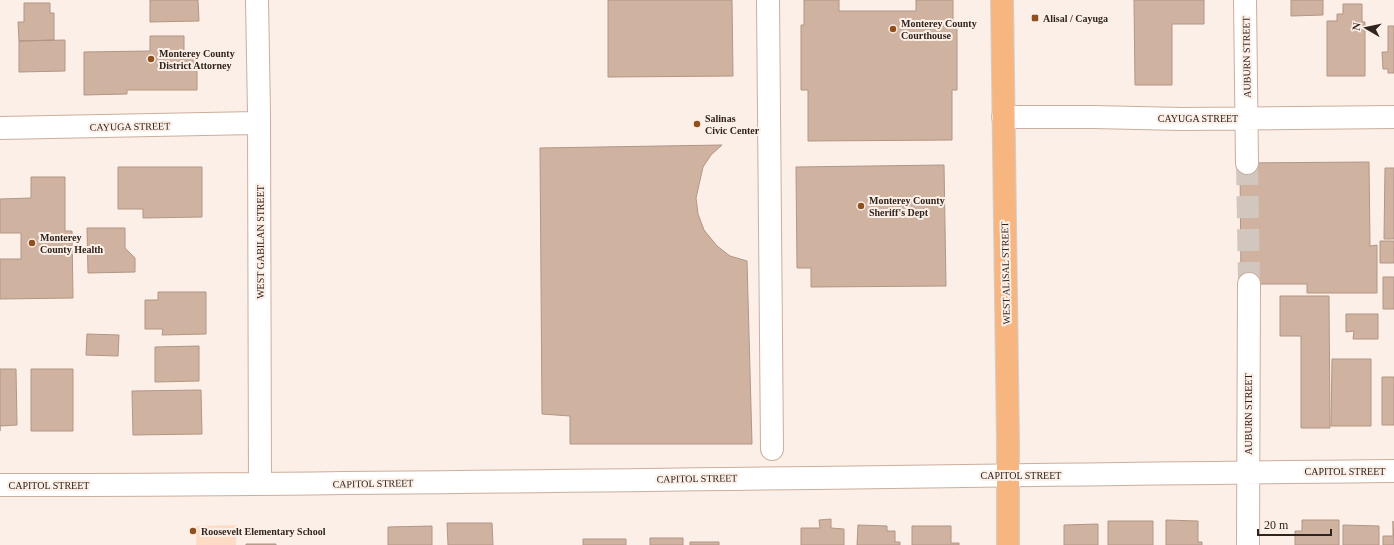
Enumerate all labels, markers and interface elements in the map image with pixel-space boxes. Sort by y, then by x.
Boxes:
north arrow [1346,8,1386,48]
marker: Alisal / Cayuga [1030,13,1040,23]
place label: Alisal / Cayuga [1043,13,1108,24]
street label: AUBURN STREET [1240,16,1253,98]
place label: Monterey County Courthouse [901,18,977,41]
text: N [1350,22,1363,31]
marker: Monterey County Courthouse [888,24,898,34]
place label: Monterey County District Attorney [159,48,235,71]
marker: Monterey County District Attorney [146,54,156,64]
place label: Salinas Civic Center [705,113,760,136]
street label: CAYUGA STREET [1158,113,1238,124]
marker: Salinas Civic Center [692,119,702,129]
street label: CAYUGA STREET [90,120,170,133]
street label: WEST GABILAN STREET [255,185,266,299]
place label: Monterey County Sheriff's Dept [869,195,945,218]
marker: Monterey County Sheriff's Dept [856,201,866,211]
street label: WEST ALISAL STREET [999,221,1012,325]
place label: Monterey County Health [40,232,104,255]
marker: Monterey County Health [27,238,37,248]
street label: AUBURN STREET [1243,373,1254,455]
street label: CAPITOL STREET [1305,466,1385,477]
street label: CAPITOL STREET [981,470,1061,481]
street label: CAPITOL STREET [656,472,738,485]
street label: CAPITOL STREET [332,477,414,490]
street label: CAPITOL STREET [9,480,89,491]
scale bar [1258,511,1331,537]
text: 20 m [1264,518,1289,532]
marker: Roosevelt Elementary School [188,526,198,536]
place label: Roosevelt Elementary School [201,526,326,537]

